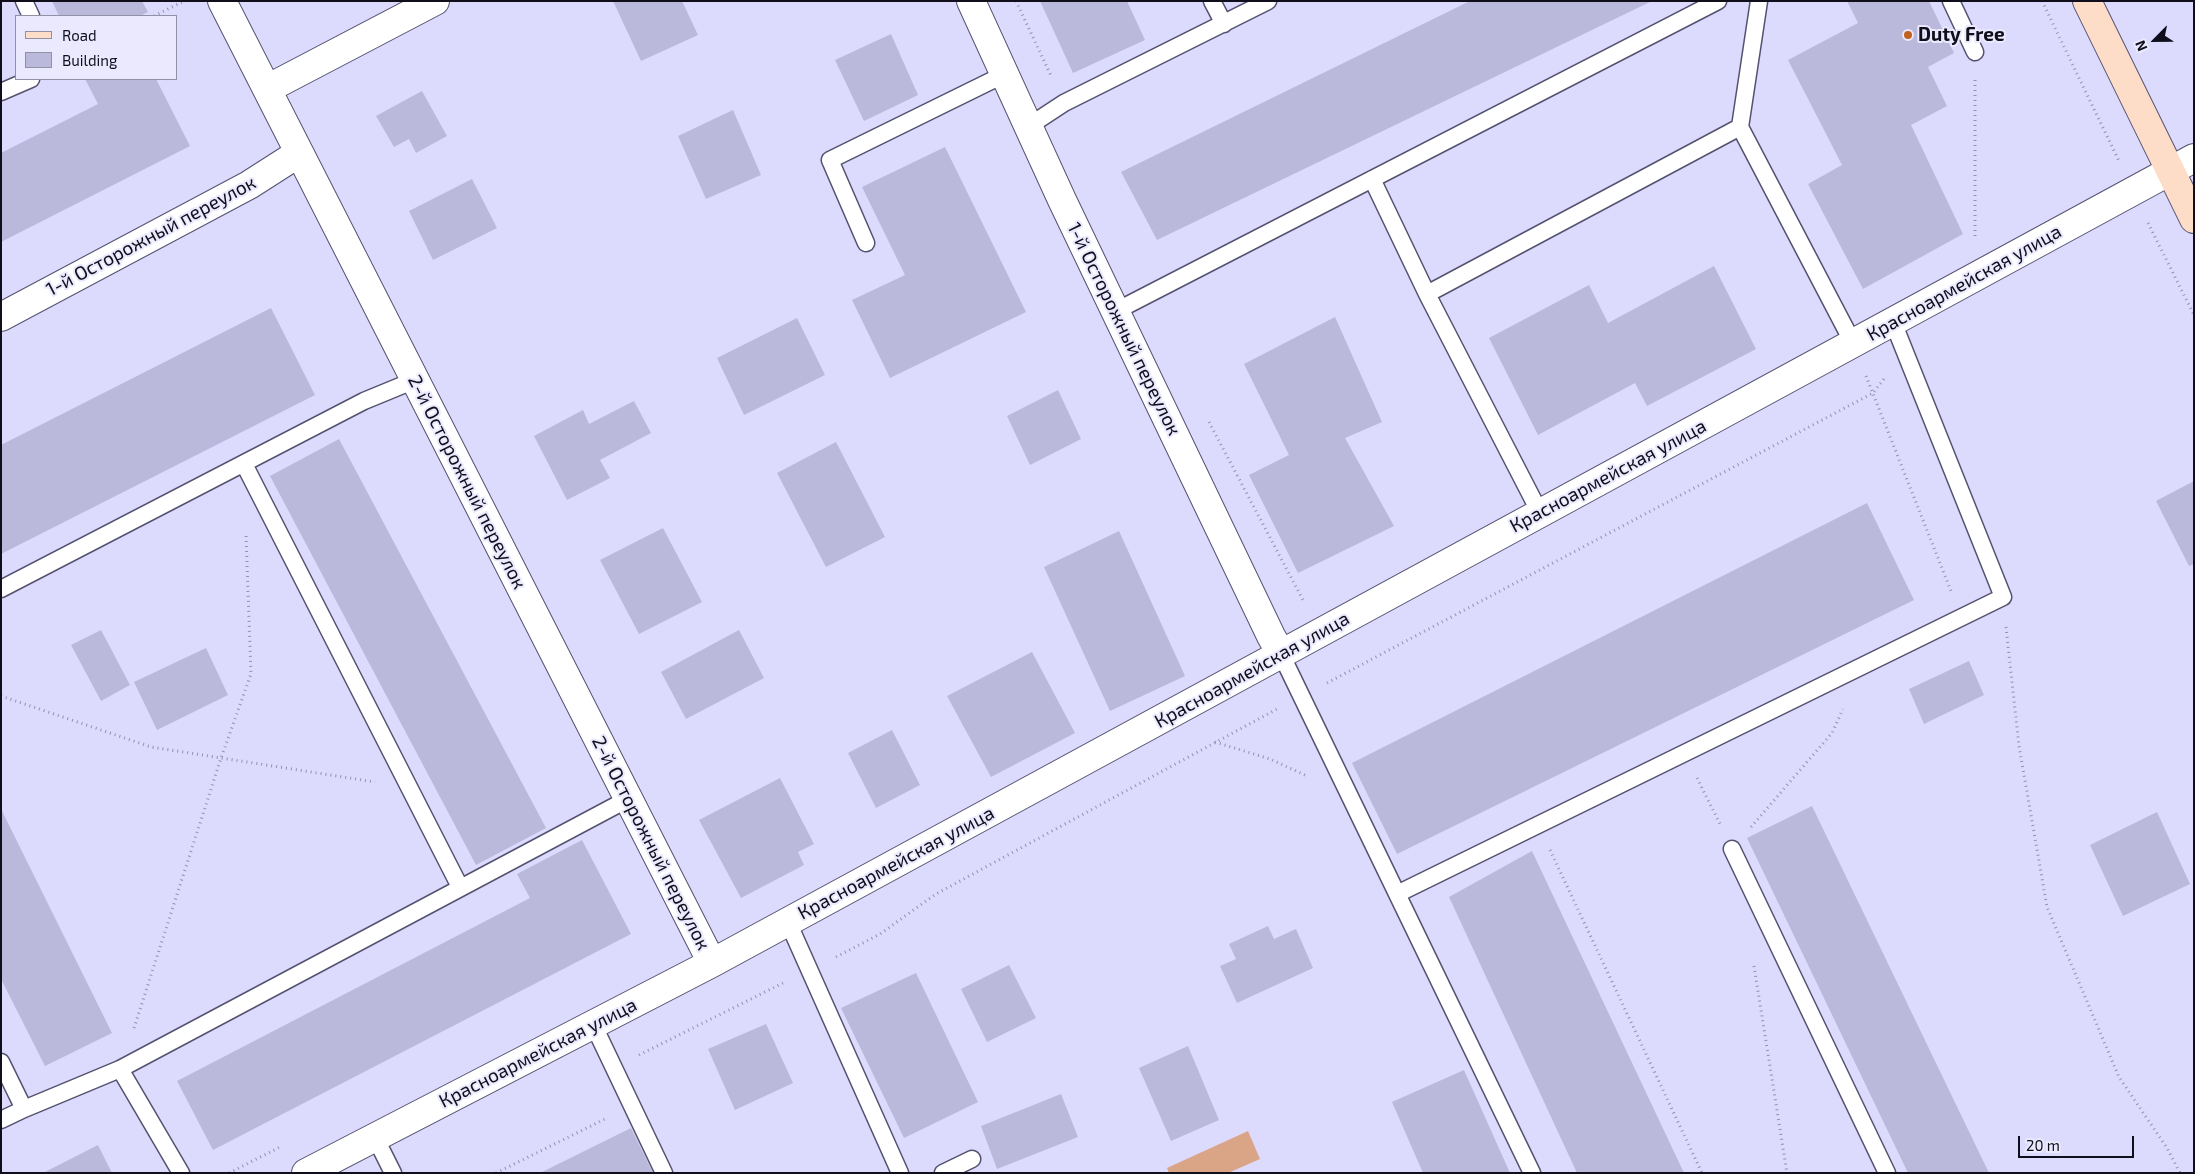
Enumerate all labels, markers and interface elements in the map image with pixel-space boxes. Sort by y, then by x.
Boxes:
legend [15,15,178,80]
north arrow [2130,15,2180,65]
place label: Duty Free [1918,24,2005,46]
text: Road [62,26,97,44]
marker: Duty Free [1902,29,1914,41]
text: N [2131,38,2151,54]
text: Building [62,51,117,69]
street label: 1-й Осторожный переулок [42,171,260,301]
street label: 1-й Осторожный переулок [1062,219,1186,439]
street label: Красноармейская улица [1863,220,2065,346]
street label: 2-й Осторожный переулок [403,371,531,593]
street label: Красноармейская улица [1506,415,1710,537]
street label: Красноармейская улица [1151,607,1353,733]
street label: 2-й Осторожный переулок [587,732,715,954]
street label: Красноармейская улица [794,802,998,924]
street label: Красноармейская улица [435,993,641,1113]
scale bar [2020,1126,2136,1158]
text: 20 m [2026,1136,2060,1154]

